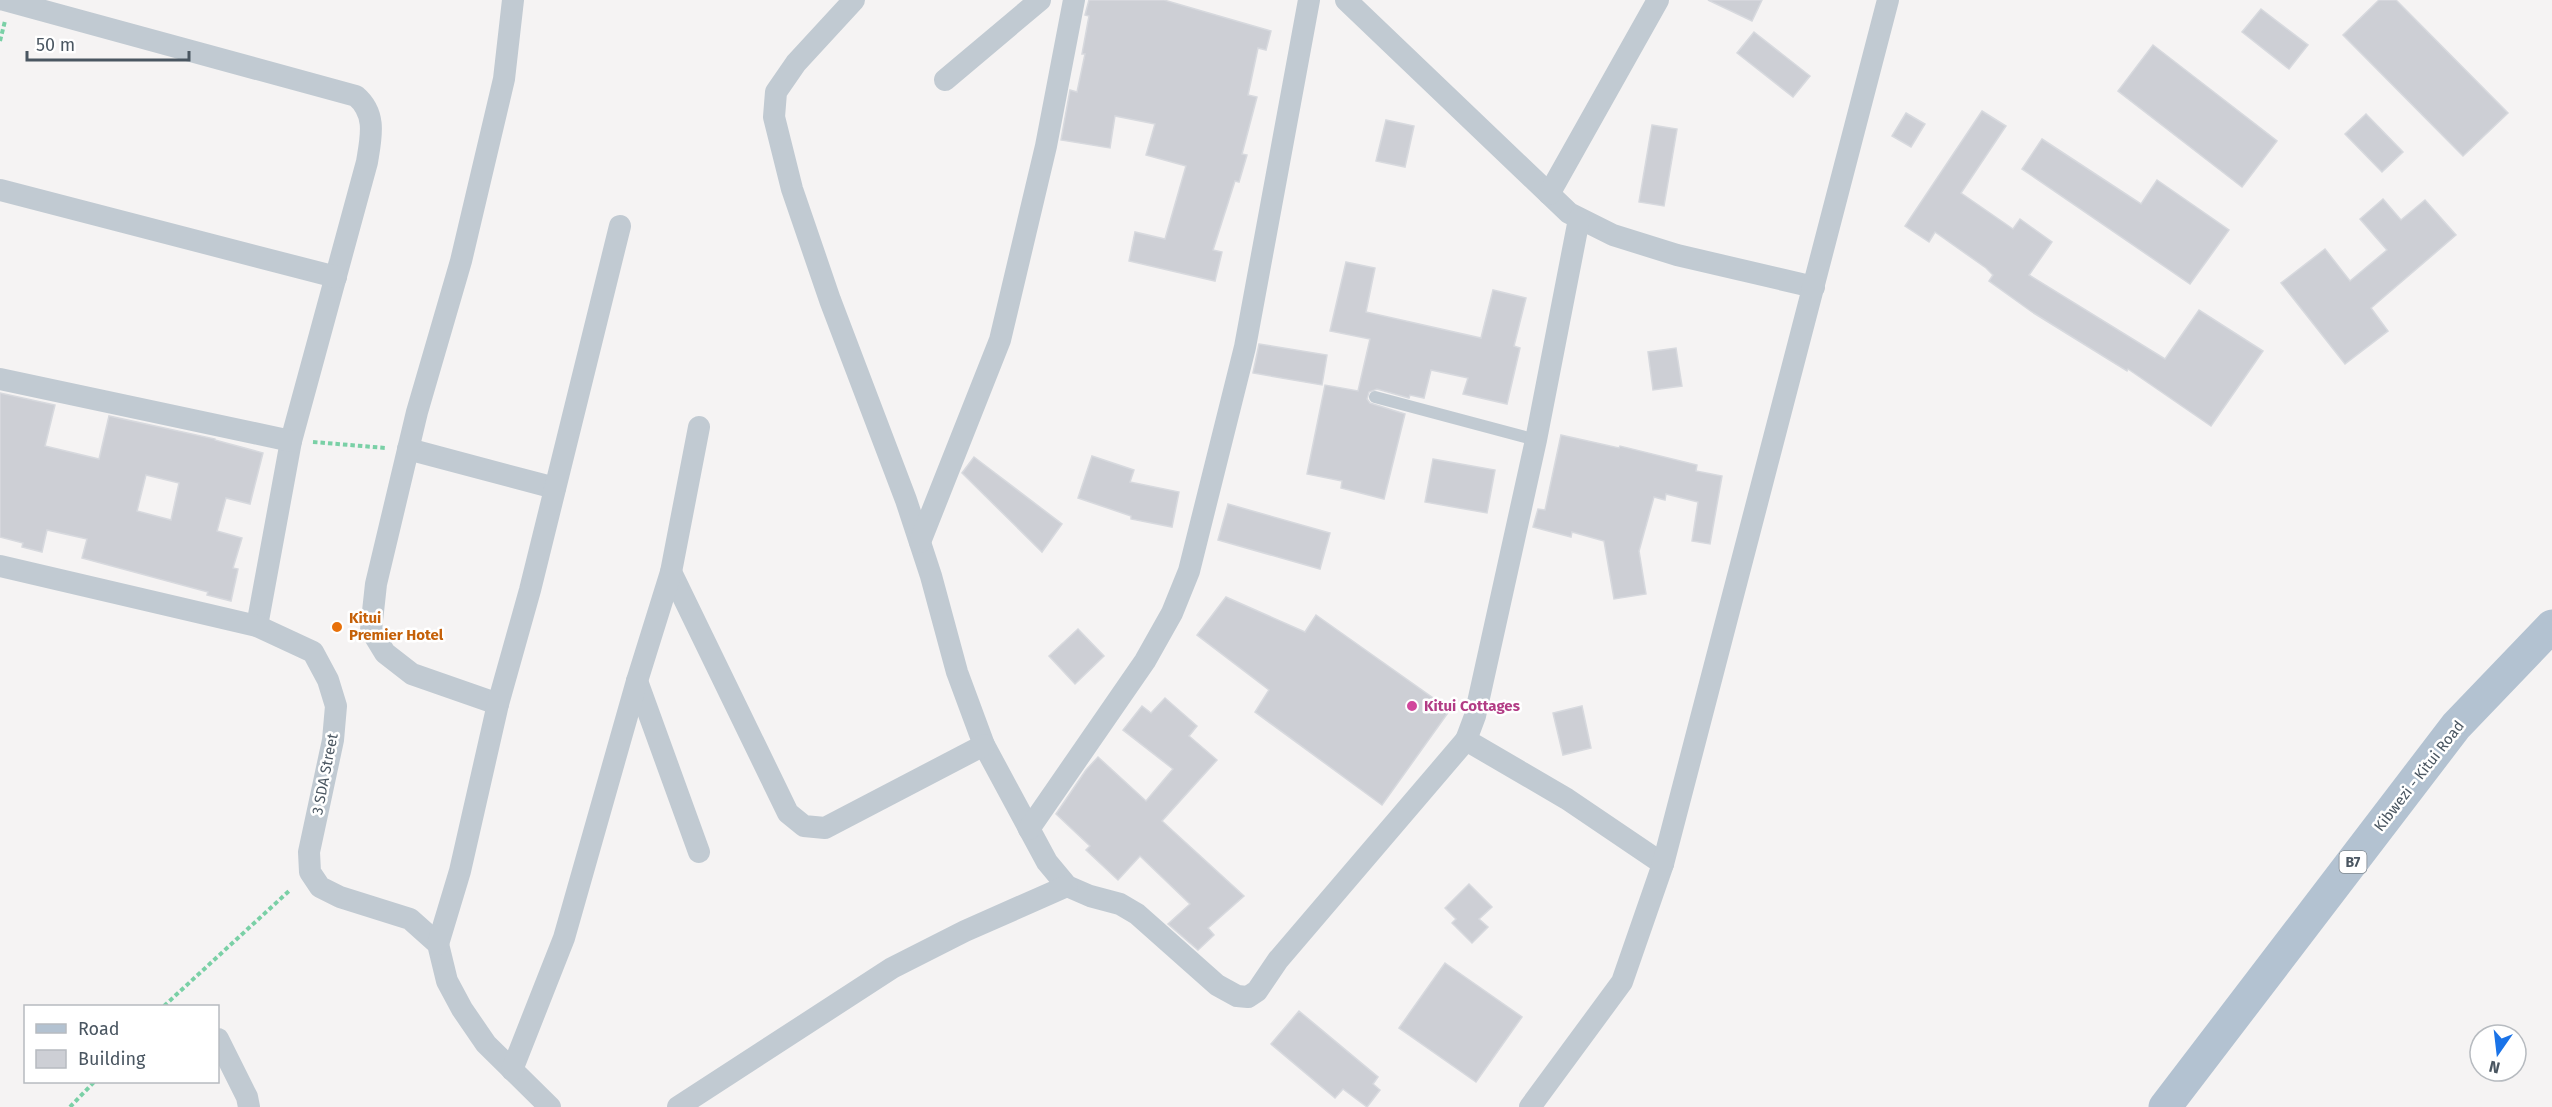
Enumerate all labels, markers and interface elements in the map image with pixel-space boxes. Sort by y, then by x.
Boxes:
scale bar [27,24,189,62]
text: 50 m [36,34,75,56]
place label: Kitui Premier Hotel [349,609,444,644]
marker: Kitui Premier Hotel [330,620,344,634]
place label: Kitui Cottages [1424,697,1520,715]
marker: Kitui Cottages [1405,699,1419,713]
street label: Kibwezi - Kitui Road [2370,717,2468,835]
street label: 3 SDA Street [308,731,342,816]
road number: B7 [2340,851,2366,873]
legend [24,1005,219,1083]
text: Road [78,1018,120,1040]
north arrow [2468,1023,2528,1083]
text: Building [78,1048,146,1070]
text: N [2487,1057,2502,1078]

